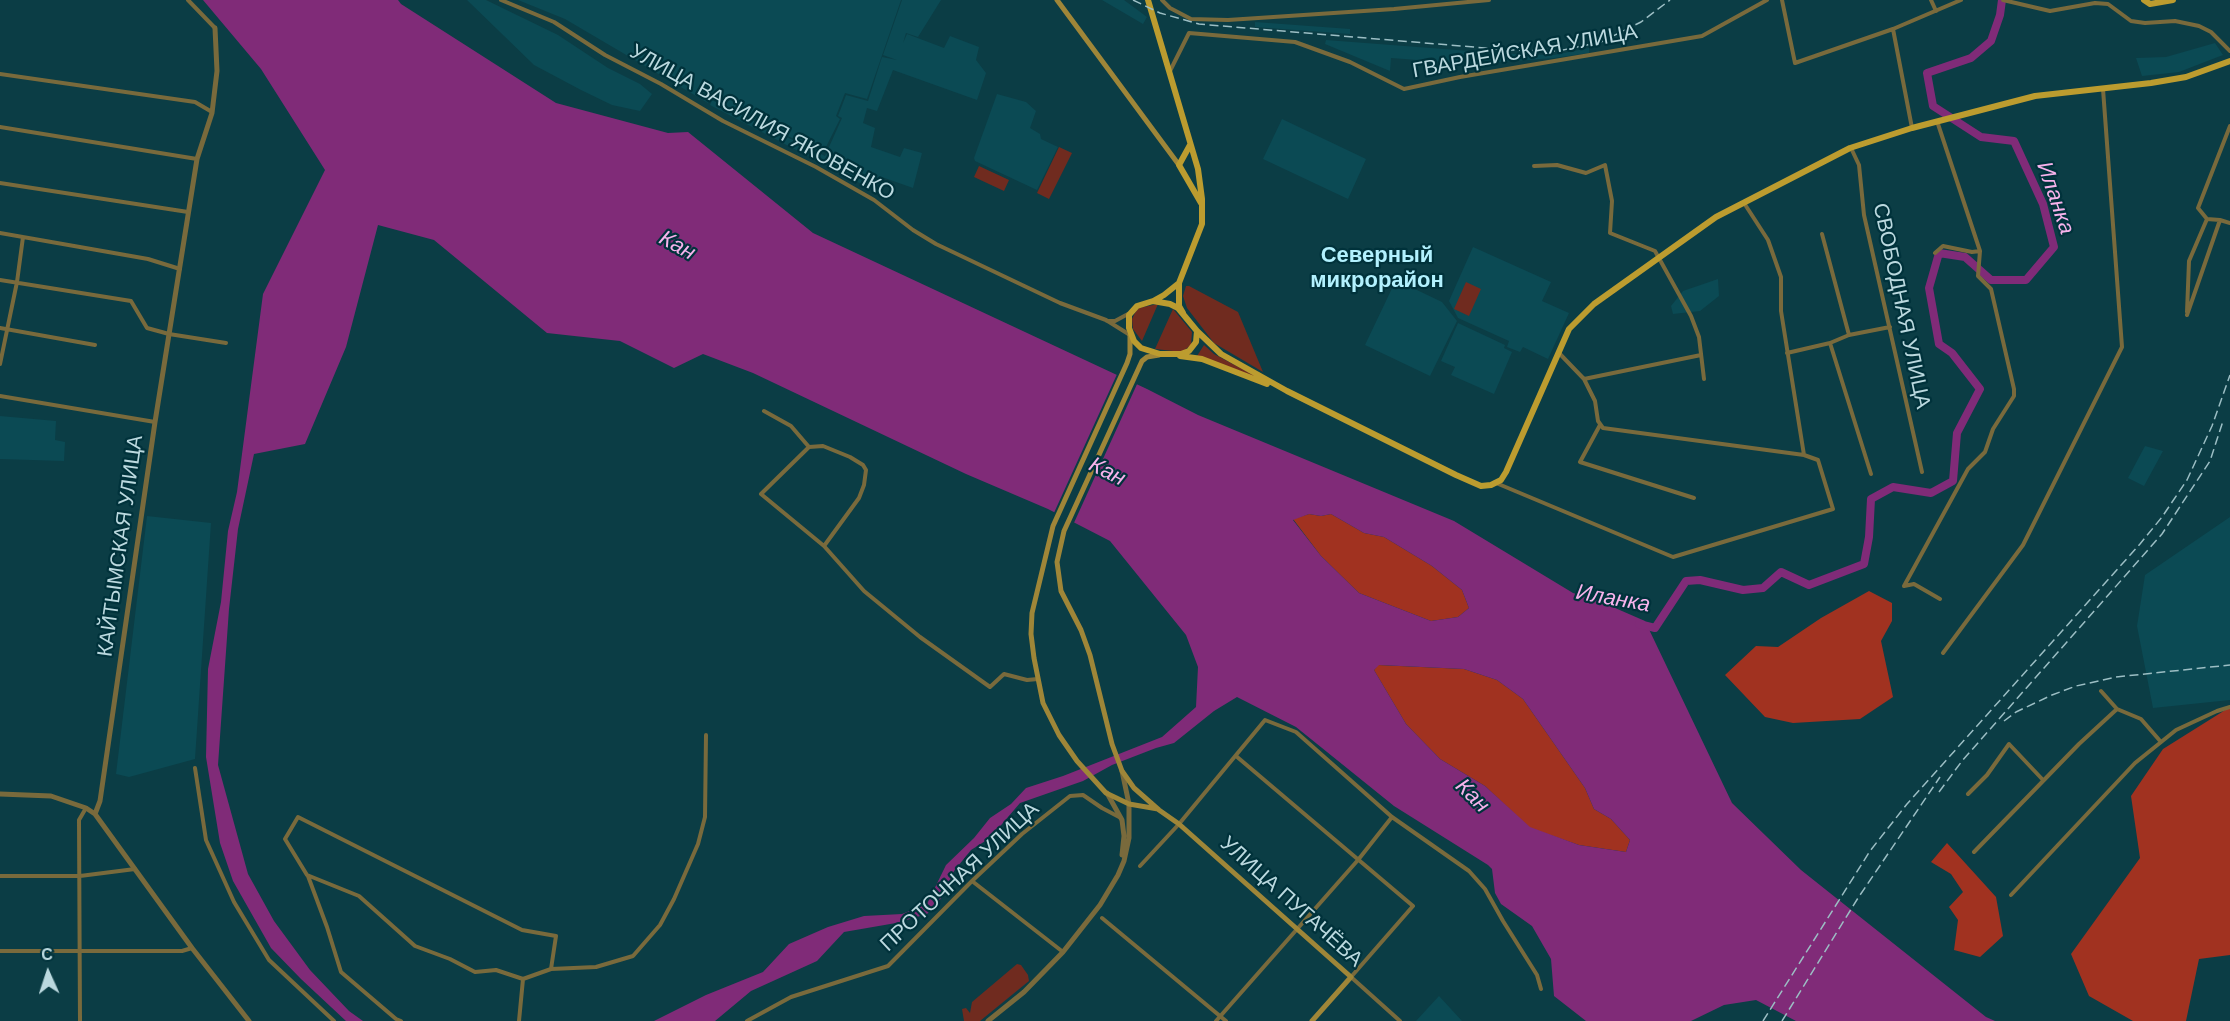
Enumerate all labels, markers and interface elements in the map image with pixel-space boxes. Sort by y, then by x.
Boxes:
street label: ГВАРДЕЙСКАЯ УЛИЦА [1411,20,1639,84]
street label: УЛИЦА ВАСИЛИЯ ЯКОВЕНКО [625,40,899,206]
water label: Иланка [2030,158,2080,238]
street label: СВОБОДНАЯ УЛИЦА [1867,201,1935,411]
water label: Кан [654,225,700,267]
district label: Северный микрорайон [1310,243,1444,294]
street label: КАЙТЫМСКАЯ УЛИЦА [93,433,149,659]
water label: Кан [1084,452,1130,492]
water label: Иланка [1574,579,1652,619]
water label: Кан [1449,773,1495,819]
street label: ПРОТОЧНАЯ УЛИЦА [875,797,1045,957]
street label: УЛИЦА ПУГАЧЁВА [1215,831,1367,973]
north arrow [18,943,78,1003]
text: С [41,946,53,963]

